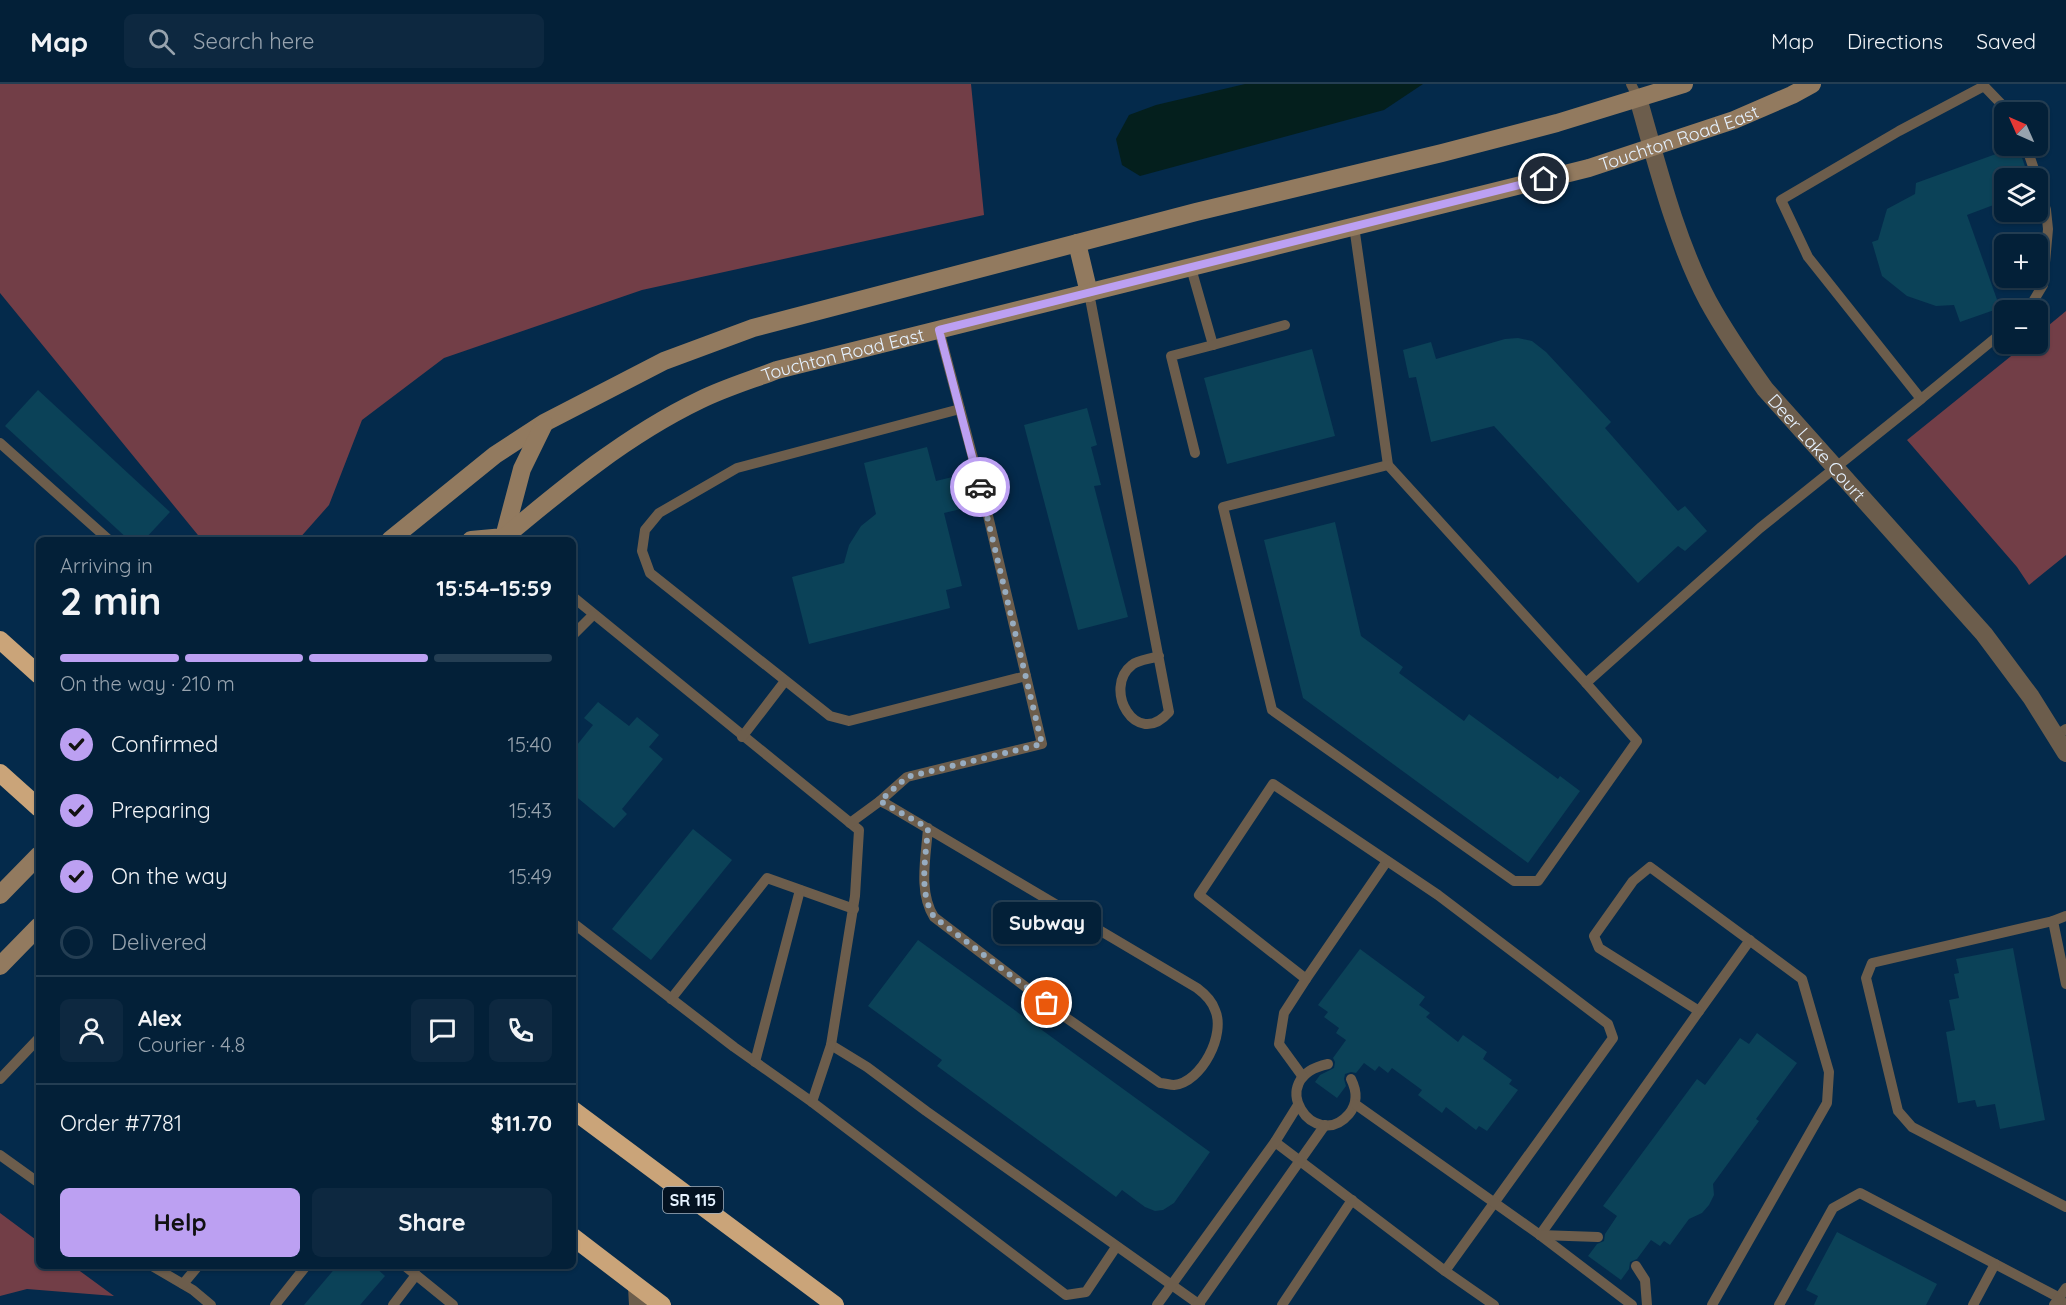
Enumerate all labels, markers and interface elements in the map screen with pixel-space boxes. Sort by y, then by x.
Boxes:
search box [124,14,544,68]
text: Map [30,24,88,59]
icon: search [145,25,178,58]
text: Search here [193,27,315,55]
text: Map [1771,28,1814,54]
text: Directions [1847,28,1943,54]
text: Saved [1976,28,2036,54]
street label: Touchton Road East [1596,99,1762,175]
north arrow [1994,102,2048,156]
map controls [1994,102,2048,354]
pin [1518,153,1569,204]
icon: home [1527,162,1560,195]
button: layers [1994,168,2048,222]
button: + [1994,234,2048,288]
button: − [1994,300,2048,354]
street label: Touchton Road East [758,322,926,386]
street label: Deer Lake Court [1763,389,1871,506]
courier [950,457,1010,517]
icon: car [964,471,997,504]
text: Arriving in [60,553,153,578]
text: 15:54–15:59 [436,574,552,602]
text: 2 min [60,576,162,625]
text: On the way · 210 m [60,671,235,696]
icon: check [60,728,93,761]
text: Confirmed [111,730,218,758]
text: 15:40 [508,732,552,757]
icon: check [60,794,93,827]
text: Preparing [111,796,211,824]
text: 15:43 [509,798,552,823]
icon: check [60,860,93,893]
text: On the way [111,862,227,890]
text: 15:49 [509,864,552,889]
callout: Subway [993,901,1101,943]
text: Subway [1009,910,1085,935]
text: Delivered [111,928,207,956]
pin [1021,977,1072,1028]
icon: bag [1030,986,1063,1019]
button: person [60,999,123,1062]
button: chat [411,999,474,1062]
button: phone [489,999,552,1062]
text: Alex [138,1004,181,1032]
text: Courier · 4.8 [138,1032,245,1057]
text: Order #7781 [60,1109,182,1137]
text: $11.70 [491,1109,552,1137]
road number: SR 115 [663,1187,723,1213]
button: Help [60,1188,300,1257]
button: Share [312,1188,552,1257]

